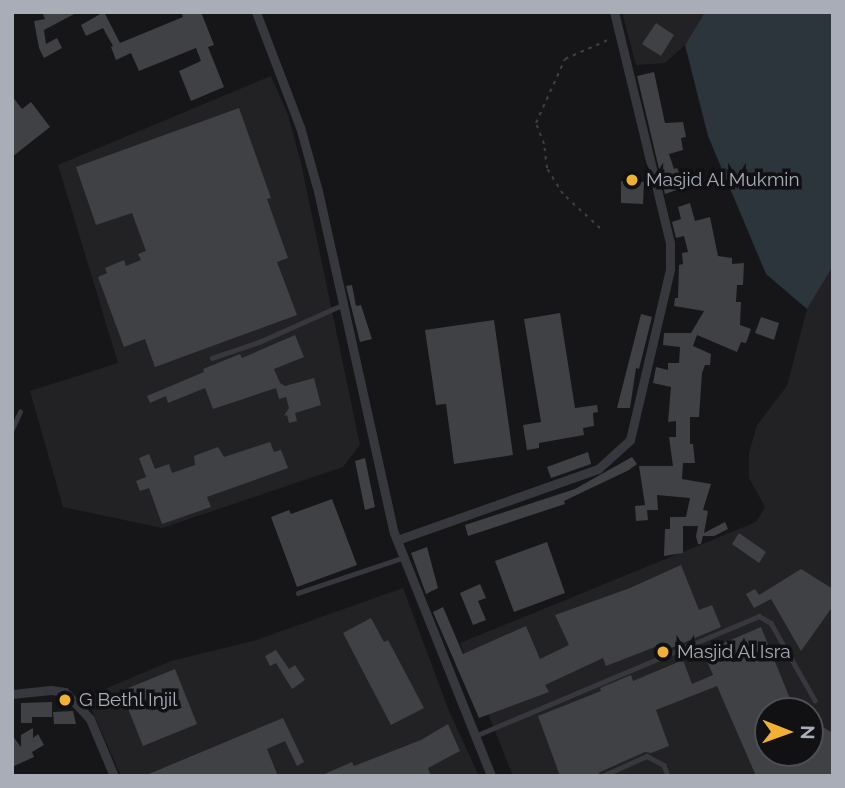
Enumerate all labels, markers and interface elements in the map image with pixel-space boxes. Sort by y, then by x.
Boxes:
place label: Masjid Al Mukmin [646,169,801,191]
marker: Masjid Al Mukmin [624,172,640,188]
place label: Masjid Al Isra [677,641,792,663]
marker: Masjid Al Isra [655,644,671,660]
place label: G Bethl Injil [79,689,178,711]
marker: G Bethl Injil [57,692,73,708]
north arrow [754,697,824,767]
text: N [797,725,819,740]

